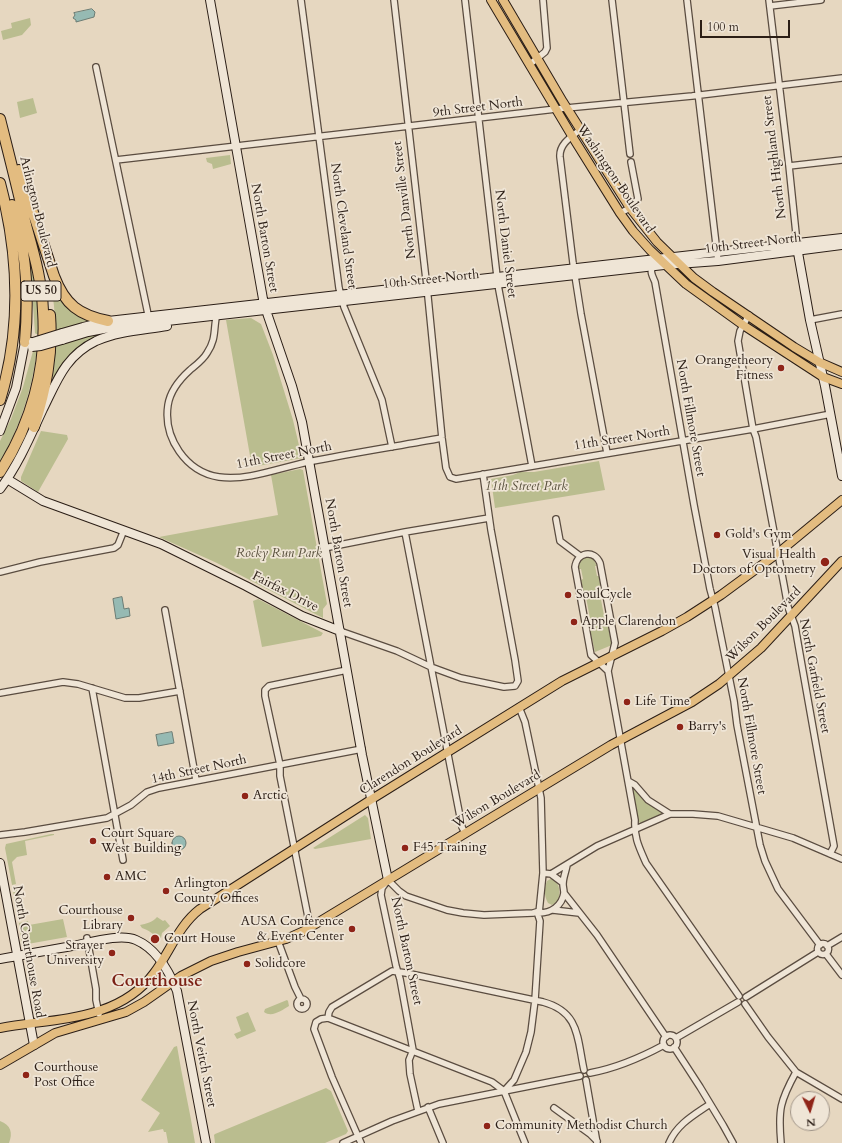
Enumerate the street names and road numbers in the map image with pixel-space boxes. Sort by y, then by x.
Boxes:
street label: North Highland Street [760,94,790,220]
street label: 9th Street North [432,95,524,121]
street label: Washington Boulevard [573,122,657,236]
street label: North Danville Street [390,140,420,260]
street label: Arlington Boulevard [16,155,58,269]
street label: North Cleveland Street [326,162,360,290]
street label: North Barton Street [247,182,281,294]
street label: North Daniel Street [491,189,519,299]
street label: 10th Street North [704,230,802,258]
street label: 10th Street North [382,267,480,293]
road number: US 50 [21,281,61,301]
street label: North Fillmore Street [672,358,708,478]
street label: 11th Street North [573,424,671,454]
street label: 11th Street North [235,439,333,473]
street label: North Barton Street [321,497,355,609]
street label: Fairfax Drive [249,569,321,615]
street label: Wilson Boulevard [723,584,805,666]
street label: North Garfield Street [795,617,833,735]
street label: North Fillmore Street [733,676,769,796]
street label: Clarendon Boulevard [357,723,465,799]
street label: 14th Street North [150,752,248,788]
street label: Wilson Boulevard [450,768,544,832]
street label: North Courthouse Road [9,885,47,1019]
street label: North Barton Street [387,896,425,1006]
street label: North Veitch Street [183,999,219,1109]

